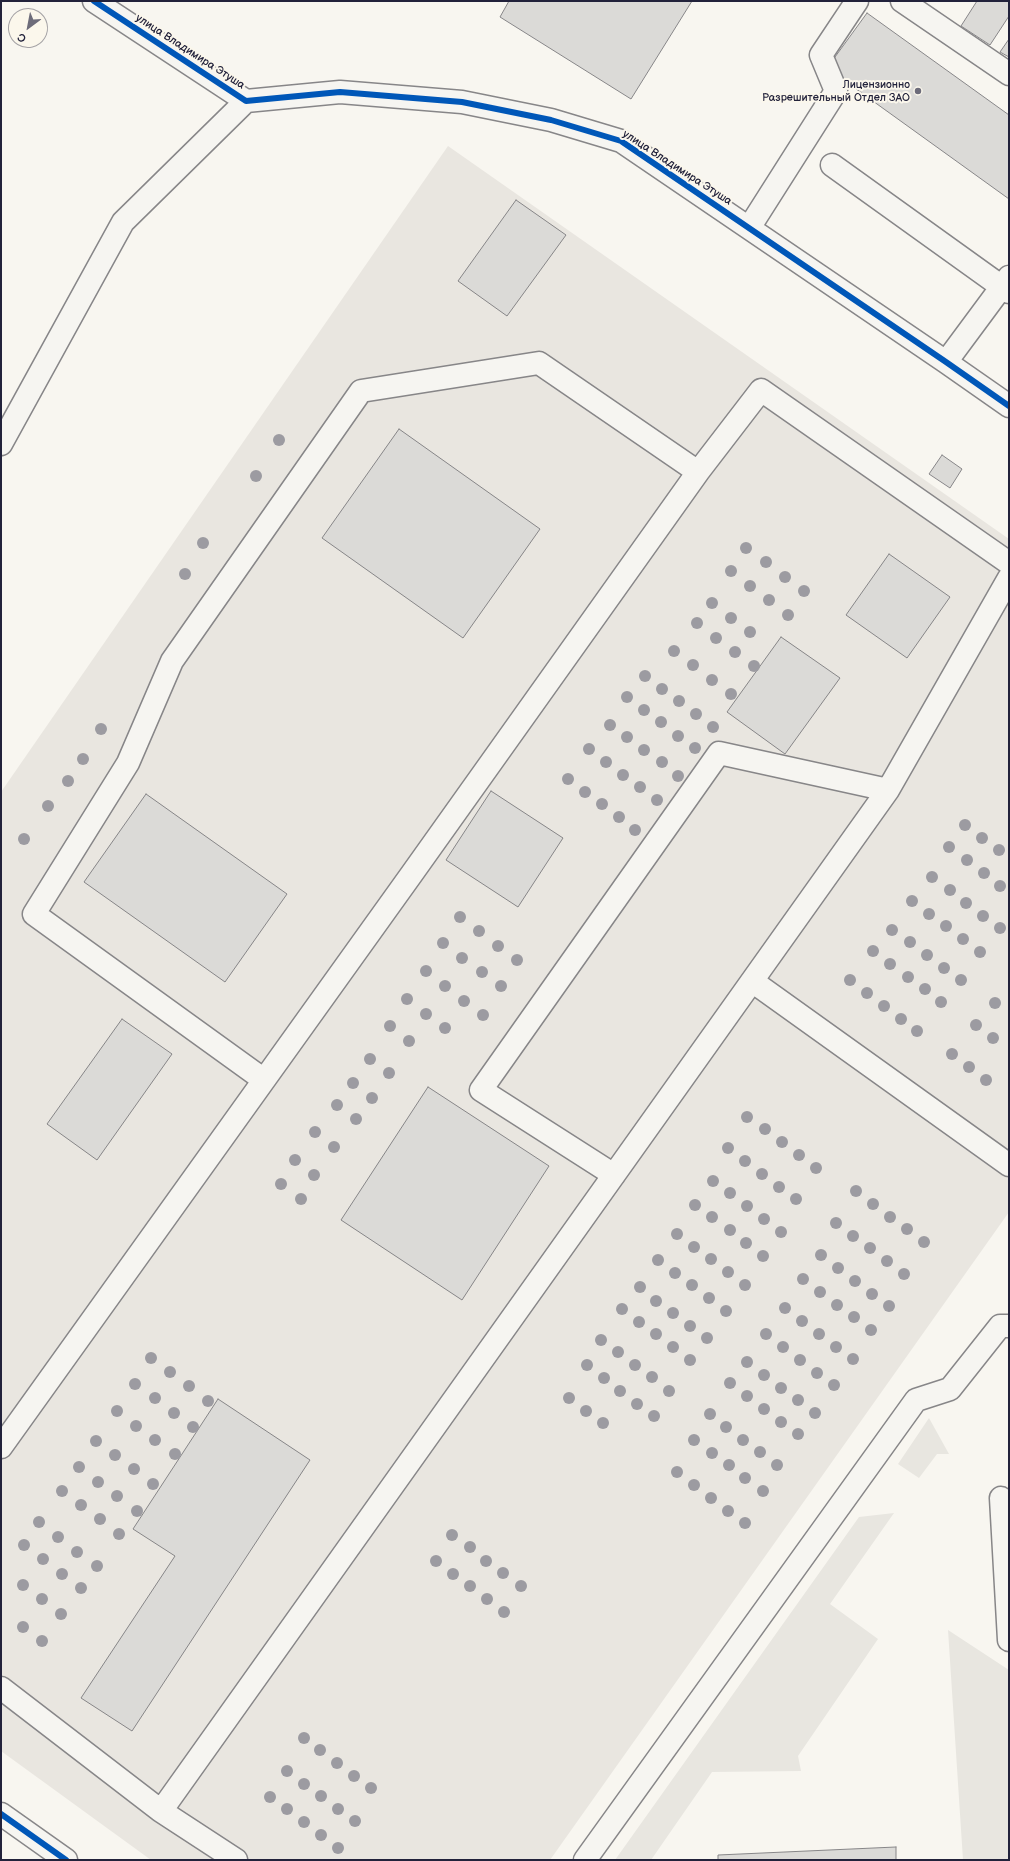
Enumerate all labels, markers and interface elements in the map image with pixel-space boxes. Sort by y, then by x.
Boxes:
north arrow [8,8,48,48]
street label: улица Владимира Этуша [133,12,247,92]
text: С [15,30,29,45]
place label: Лицензионно Разрешительный Отдел ЗАО [762,78,910,104]
marker: Лицензионно Разрешительный Отдел ЗАО [913,86,923,96]
street label: улица Владимира Этуша [620,128,734,208]

